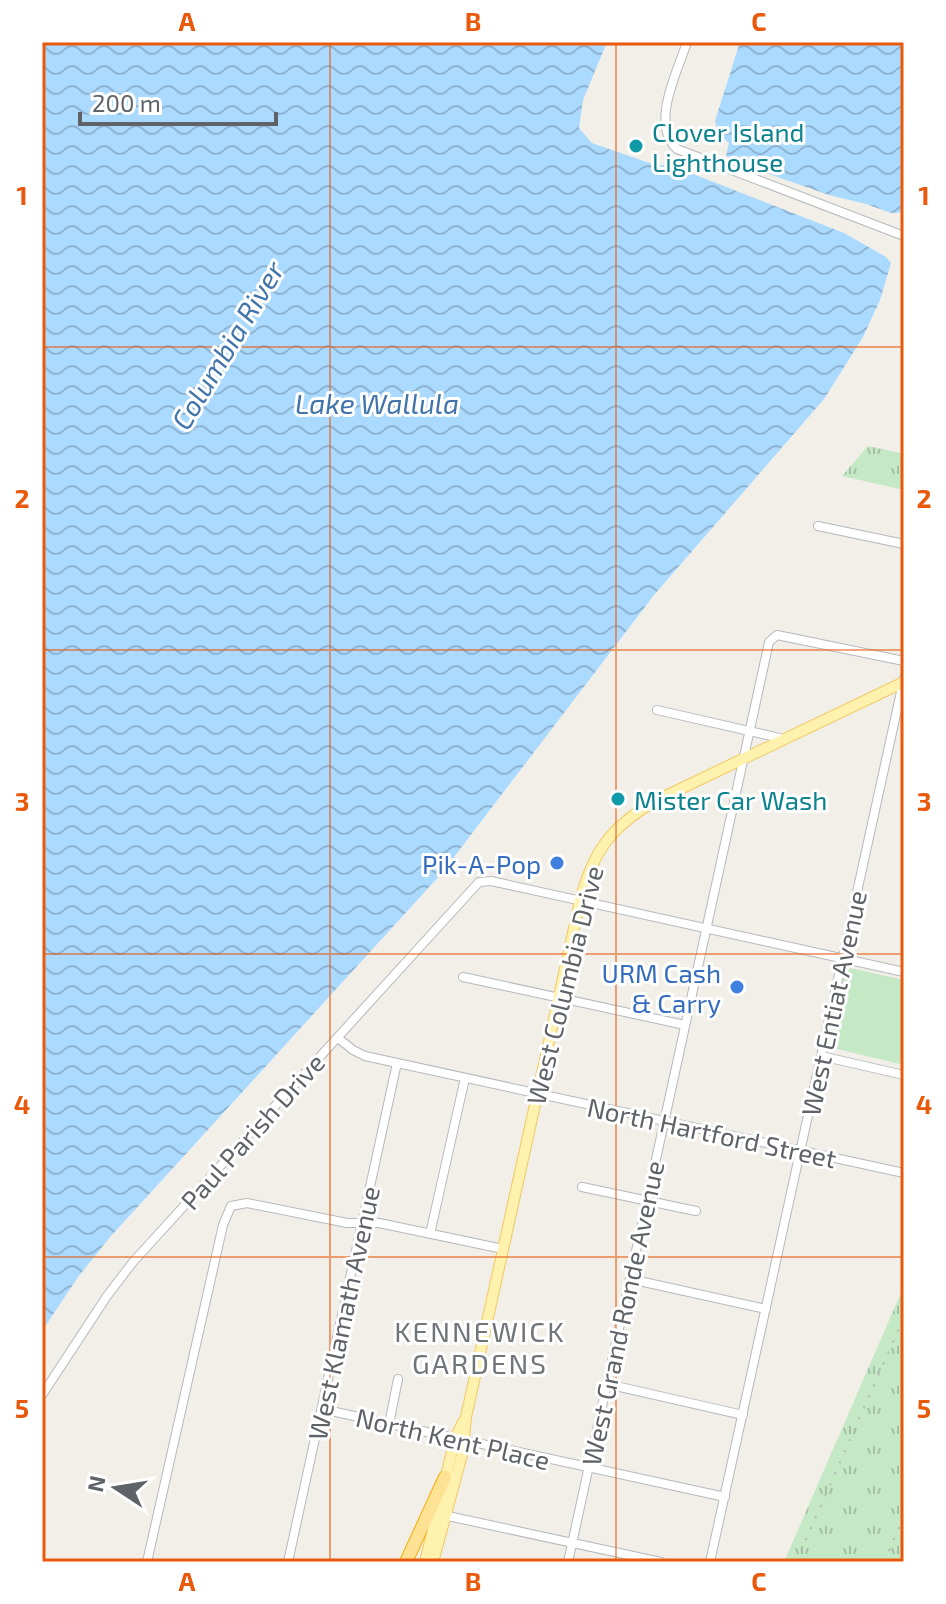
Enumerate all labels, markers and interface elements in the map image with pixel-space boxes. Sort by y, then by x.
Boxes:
text: A [179,5,196,36]
text: B [465,5,481,36]
text: C [751,5,767,36]
scale bar [80,76,276,126]
text: 200 m [92,88,161,117]
place label: Clover Island Lighthouse [652,116,804,177]
marker: Clover Island Lighthouse [627,137,645,155]
text: 1 [16,179,28,210]
text: 1 [918,179,930,210]
water label: Columbia River [163,254,291,435]
water label: Lake Wallula [295,386,459,420]
text: 2 [14,482,30,513]
text: 2 [916,482,932,513]
place label: Mister Car Wash [634,784,827,815]
text: 3 [15,785,29,816]
text: 3 [917,785,931,816]
marker: Mister Car Wash [609,790,627,808]
place label: Pik-A-Pop [422,848,541,879]
marker: Pik-A-Pop [548,854,566,872]
street label: West Columbia Drive [519,862,609,1108]
street label: West Entiat Avenue [794,888,872,1118]
place label: URM Cash & Carry [602,957,721,1018]
marker: URM Cash & Carry [728,978,746,996]
street label: Paul Parish Drive [174,1047,330,1215]
text: 4 [14,1088,30,1119]
text: 4 [916,1088,932,1119]
street label: North Hartford Street [585,1090,839,1174]
street label: West Grand Ronde Avenue [575,1158,669,1468]
street label: West Klamath Avenue [301,1183,385,1443]
district label: KENNEWICK GARDENS [394,1314,566,1380]
text: 5 [15,1392,29,1423]
text: 5 [917,1392,931,1423]
street label: North Kent Place [353,1401,553,1475]
north arrow [76,1448,156,1528]
text: N [81,1473,110,1494]
text: A [179,1565,196,1596]
text: B [465,1565,481,1596]
text: C [751,1565,767,1596]

